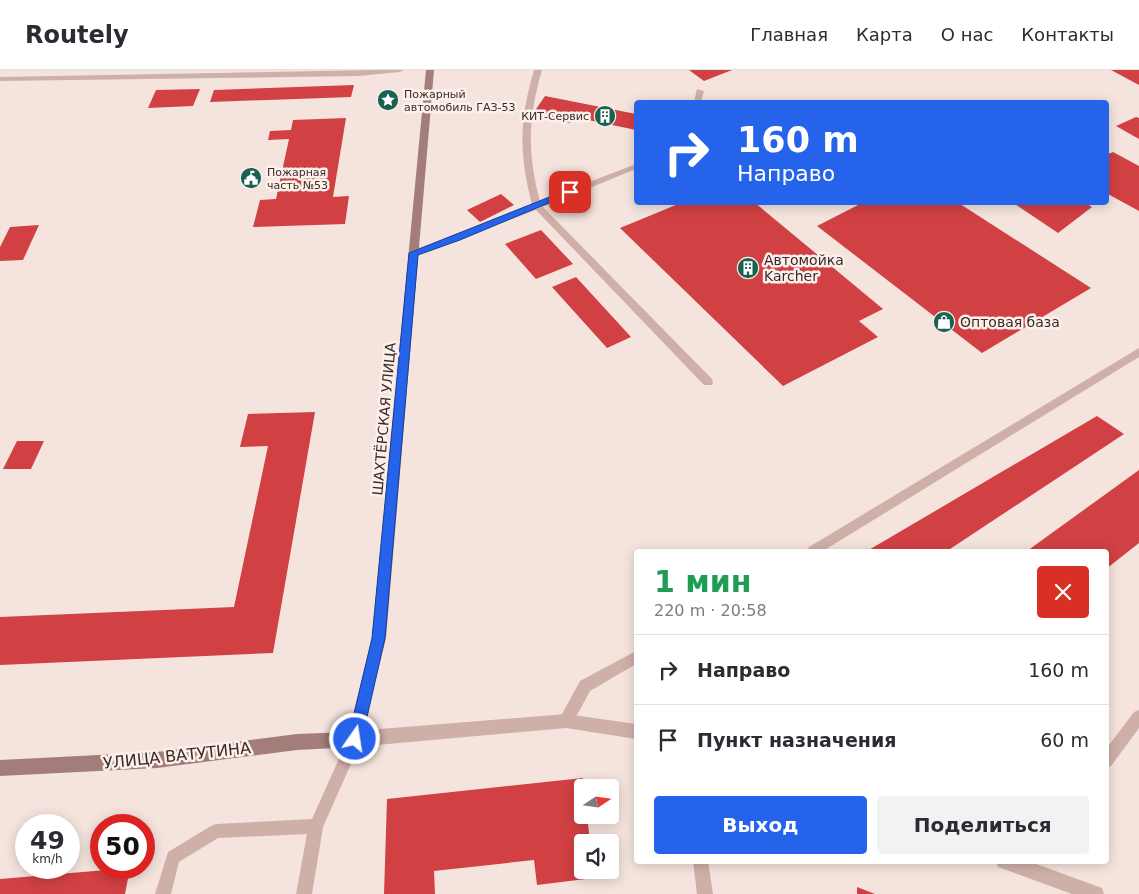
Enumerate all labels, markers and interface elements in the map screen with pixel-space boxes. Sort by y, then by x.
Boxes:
text: Routely [25,21,129,49]
text: Главная [750,24,828,45]
text: Карта [856,24,913,45]
text: О нас [941,24,993,45]
text: Контакты [1021,24,1114,45]
place icon: Пожарный автомобиль ГАЗ-53 [376,88,400,112]
place label: Пожарный автомобиль ГАЗ-53 [404,88,516,114]
building icon: КИТ-Сервис [593,104,617,128]
place label: КИТ-Сервис [521,110,589,123]
icon: right [654,120,719,185]
text: 160 m [737,120,859,160]
text: Направо [737,161,835,186]
public building icon: Пожарная часть №53 [239,166,263,190]
place label: Пожарная часть №53 [267,166,328,192]
pin [549,171,591,213]
icon: arrive [556,178,584,206]
place label: Автомойка Karcher [764,252,844,284]
building icon: Автомойка Karcher [736,256,760,280]
shop icon: Оптовая база [932,310,956,334]
place label: Оптовая база [960,314,1060,330]
street label: ШАХТЁРСКАЯ УЛИЦА [368,341,399,496]
text: 1 мин [654,564,752,599]
button: close [1037,566,1089,618]
text: 220 m · 20:58 [654,601,767,620]
icon: right [654,656,682,684]
text: Направо [697,659,790,681]
text: 160 m [1028,659,1089,681]
position arrow [328,712,380,764]
icon: arrive [654,726,682,754]
text: Пункт назначения [697,729,896,751]
text: 60 m [1040,729,1089,751]
street label: УЛИЦА ВАТУТИНА [102,738,252,773]
north arrow [574,779,619,824]
map controls [574,779,619,879]
button: Выход [654,796,867,854]
button: Поделиться [877,796,1089,854]
speed limit sign: 50 [90,814,155,879]
text: 49 [30,826,65,855]
button: sound [574,834,619,879]
text: km/h [32,852,63,866]

